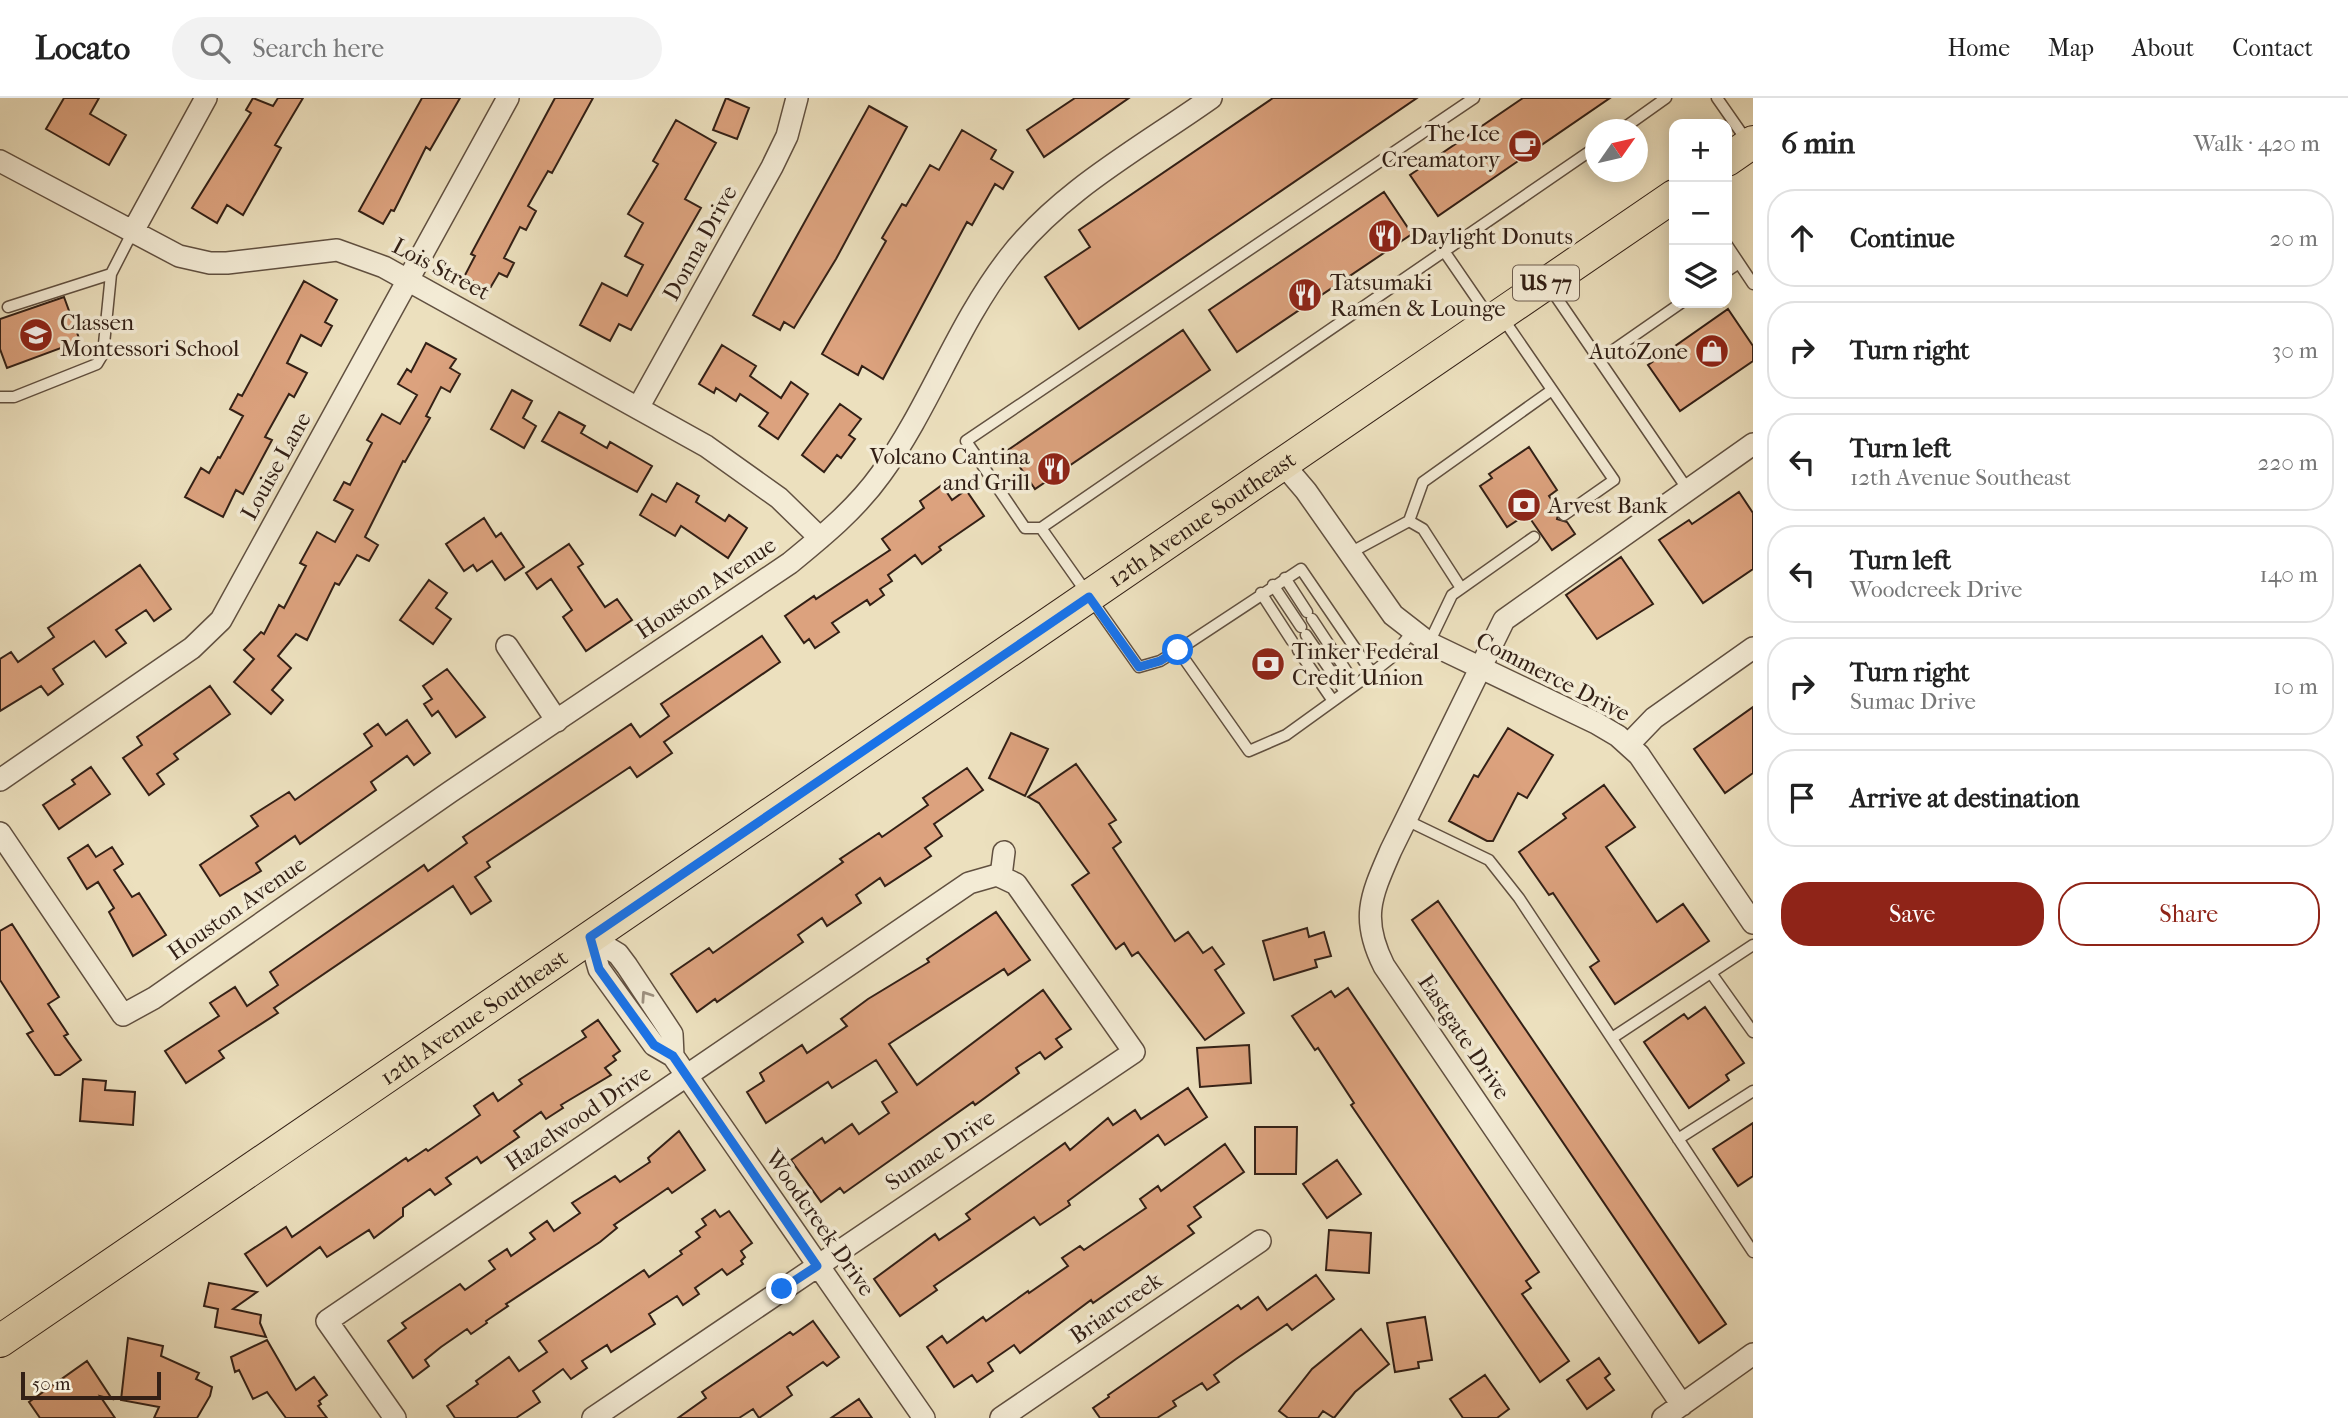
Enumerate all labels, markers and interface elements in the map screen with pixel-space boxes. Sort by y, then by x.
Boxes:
search box [172,17,662,80]
text: Locato [35,29,130,68]
icon: search [196,29,234,67]
text: Search here [252,33,384,64]
text: Home [1948,34,2010,62]
text: Map [2048,34,2094,62]
text: About [2132,34,2194,62]
text: Contact [2232,34,2313,62]
north arrow [1585,119,1648,182]
map controls [1669,119,1732,308]
button: + [1669,119,1732,182]
place label: The Ice Creamatory [1381,120,1501,173]
text: 6 min [1781,126,1855,161]
cafe icon: The Ice Creamatory [1506,127,1544,165]
text: Walk · 420 m [2193,130,2320,157]
street label: Donna Drive [657,181,743,305]
button: − [1669,182,1732,245]
restaurant icon: Daylight Donuts [1366,217,1404,255]
icon: ahead [1783,219,1821,257]
place label: Daylight Donuts [1410,223,1573,250]
text: Continue [1850,223,1955,254]
text: 20 m [2269,225,2318,252]
street label: Lois Street [388,232,494,306]
button: layers [1669,245,1732,308]
road number: US 77 [1513,266,1579,300]
place label: Tatsumaki Ramen & Lounge [1330,269,1506,322]
restaurant icon: Tatsumaki Ramen & Lounge [1286,276,1324,314]
place label: Classen Montessori School [60,309,240,362]
school or university icon: Classen Montessori School [17,316,55,354]
icon: right [1783,331,1821,369]
shop icon: AutoZone [1693,332,1731,370]
text: Turn right [1850,335,1970,366]
text: 30 m [2272,337,2318,364]
place label: AutoZone [1588,338,1688,365]
street label: Louise Lane [235,407,317,525]
text: Turn left [1850,433,1951,464]
place label: Volcano Cantina and Grill [869,443,1031,496]
icon: left [1783,443,1821,481]
street label: 12th Avenue Southeast [1103,445,1301,593]
text: 220 m [2258,449,2318,476]
restaurant icon: Volcano Cantina and Grill [1035,450,1073,488]
text: 12th Avenue Southeast [1850,464,2071,491]
bank icon: Arvest Bank [1505,486,1543,524]
place label: Arvest Bank [1547,492,1669,519]
street label: Houston Avenue [631,531,781,645]
text: Turn left [1850,545,1951,576]
icon: left [1783,555,1821,593]
text: 140 m [2259,561,2318,588]
text: Woodcreek Drive [1850,576,2022,603]
street label: Commerce Drive [1472,627,1634,727]
route start [1162,634,1193,665]
place label: Tinker Federal Credit Union [1292,638,1440,691]
bank icon: Tinker Federal Credit Union [1249,645,1287,683]
text: Turn right [1850,657,1970,688]
icon: right [1783,667,1821,705]
text: 10 m [2273,673,2318,700]
text: Sumac Drive [1850,688,1976,715]
icon: arrive [1783,779,1821,817]
text: Arrive at destination [1850,783,2080,814]
street label: Houston Avenue [162,850,312,966]
button: Save [1781,882,2044,946]
button: Share [2058,882,2320,946]
street label: 12th Avenue Southeast [375,943,573,1091]
street label: Eastgate Drive [1412,969,1516,1105]
one-way arrow [642,990,655,1003]
street label: Hazelwood Drive [500,1059,656,1177]
street label: Sumac Drive [880,1104,1000,1196]
street label: Woodcreek Drive [759,1144,880,1301]
street label: Briarcreek [1065,1266,1168,1350]
route end [766,1273,797,1304]
scale bar [21,1369,161,1401]
text: 50 m [32,1373,71,1395]

